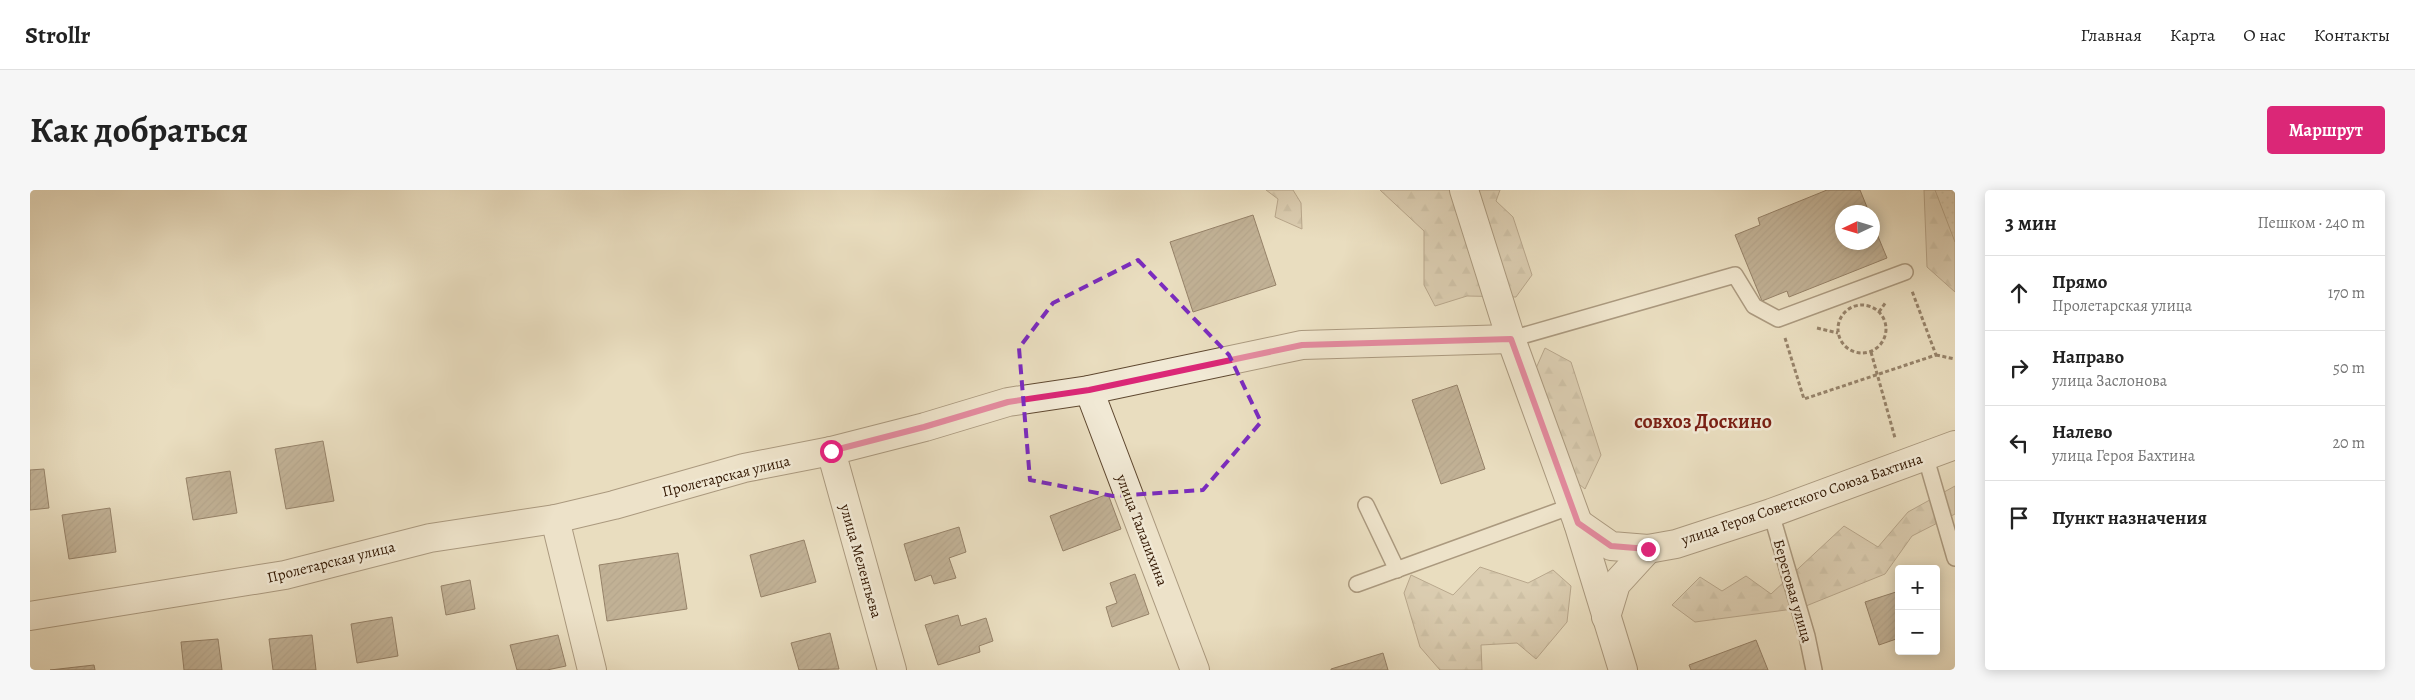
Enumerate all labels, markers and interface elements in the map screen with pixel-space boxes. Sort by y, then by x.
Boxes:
text: Strollr [25,19,90,51]
text: Главная [2081,23,2142,47]
text: Карта [2170,23,2215,47]
text: О нас [2243,23,2286,47]
text: Контакты [2314,23,2390,47]
text: Как добраться [30,106,248,154]
button: Маршрут [2267,106,2385,154]
north arrow [1835,205,1880,250]
text: 3 мин [2005,209,2057,237]
text: Пешком · 240 m [2257,212,2365,234]
text: Прямо [2052,269,2107,295]
icon: ahead [2005,279,2033,307]
text: 170 m [2328,282,2365,304]
text: Пролетарская улица [2052,295,2192,317]
text: Направо [2052,344,2124,370]
icon: right [2005,354,2033,382]
text: 50 m [2333,357,2365,379]
text: улица Заслонова [2052,370,2167,392]
district label: совхоз Доскино [1634,408,1772,435]
text: Налево [2052,419,2112,445]
icon: left [2005,429,2033,457]
text: 20 m [2332,432,2365,454]
route start [820,440,843,463]
text: улица Героя Бахтина [2052,445,2195,467]
street label: улица Героя Советского Союза Бахтина [1678,448,1925,550]
street label: Пролетарская улица [660,450,792,502]
street label: улица Талалихина [1111,470,1173,589]
street label: улица Мелентьева [835,501,887,620]
icon: arrive [2005,504,2033,532]
text: Пункт назначения [2052,505,2207,531]
street label: Пролетарская улица [265,536,397,588]
street label: Береговая улица [1769,537,1817,645]
route end [1637,538,1660,561]
map controls [1895,565,1940,655]
button: + [1895,565,1940,610]
button: − [1895,610,1940,655]

